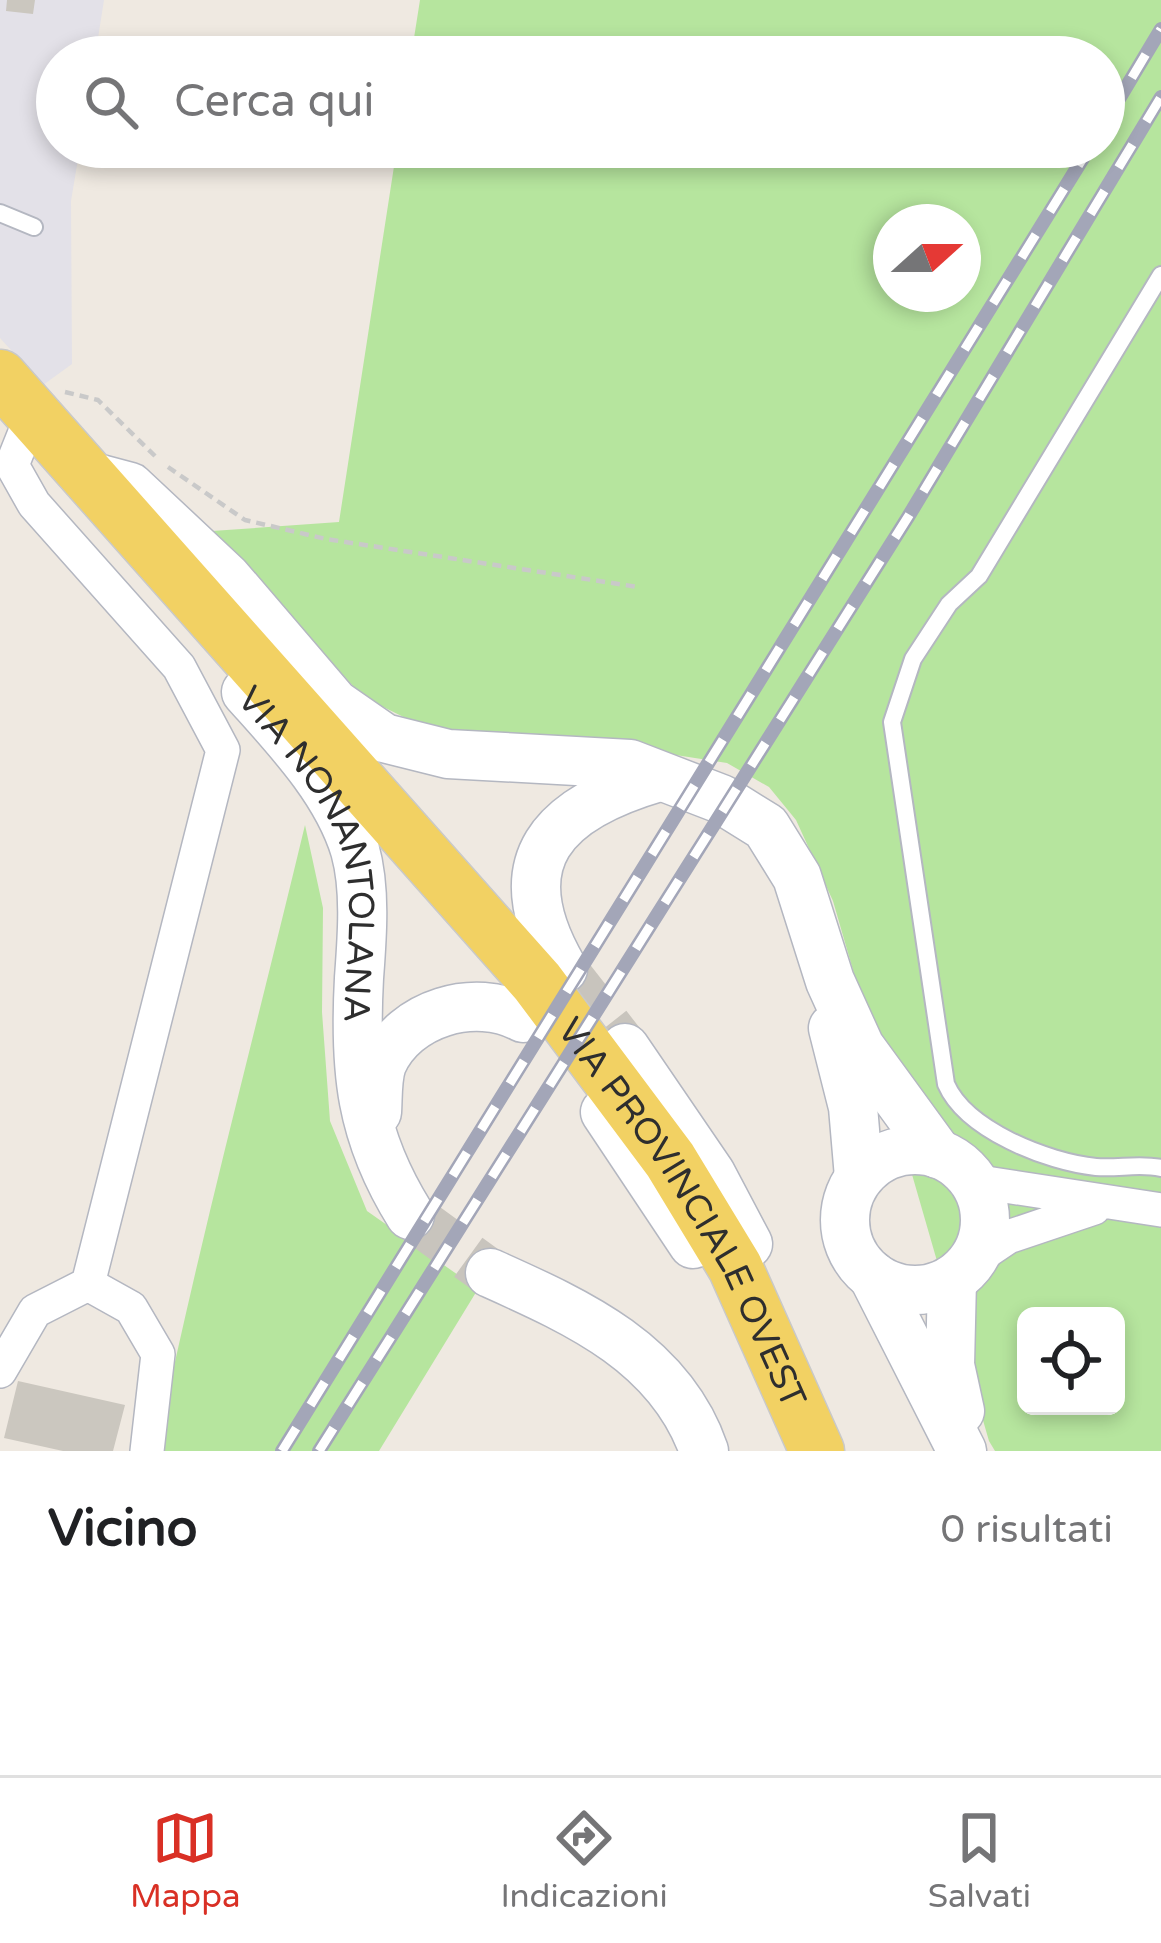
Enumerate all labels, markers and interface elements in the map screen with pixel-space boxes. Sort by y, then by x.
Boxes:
search box [36,36,1125,168]
icon: search [78,69,144,135]
text: Cerca qui [174,75,375,129]
north arrow [873,204,981,312]
street label: VIA NONANTOLANA [228,678,382,1023]
street label: VIA PROVINCIALE OVEST [548,1010,815,1414]
map controls [1017,1307,1125,1415]
button: locate [1017,1307,1125,1415]
text: Vicino [48,1498,198,1560]
text: 0 risultati [941,1506,1113,1553]
tab: Mappa [130,1805,241,1916]
tab: Indicazioni [500,1805,668,1916]
tab: Salvati [928,1805,1031,1916]

